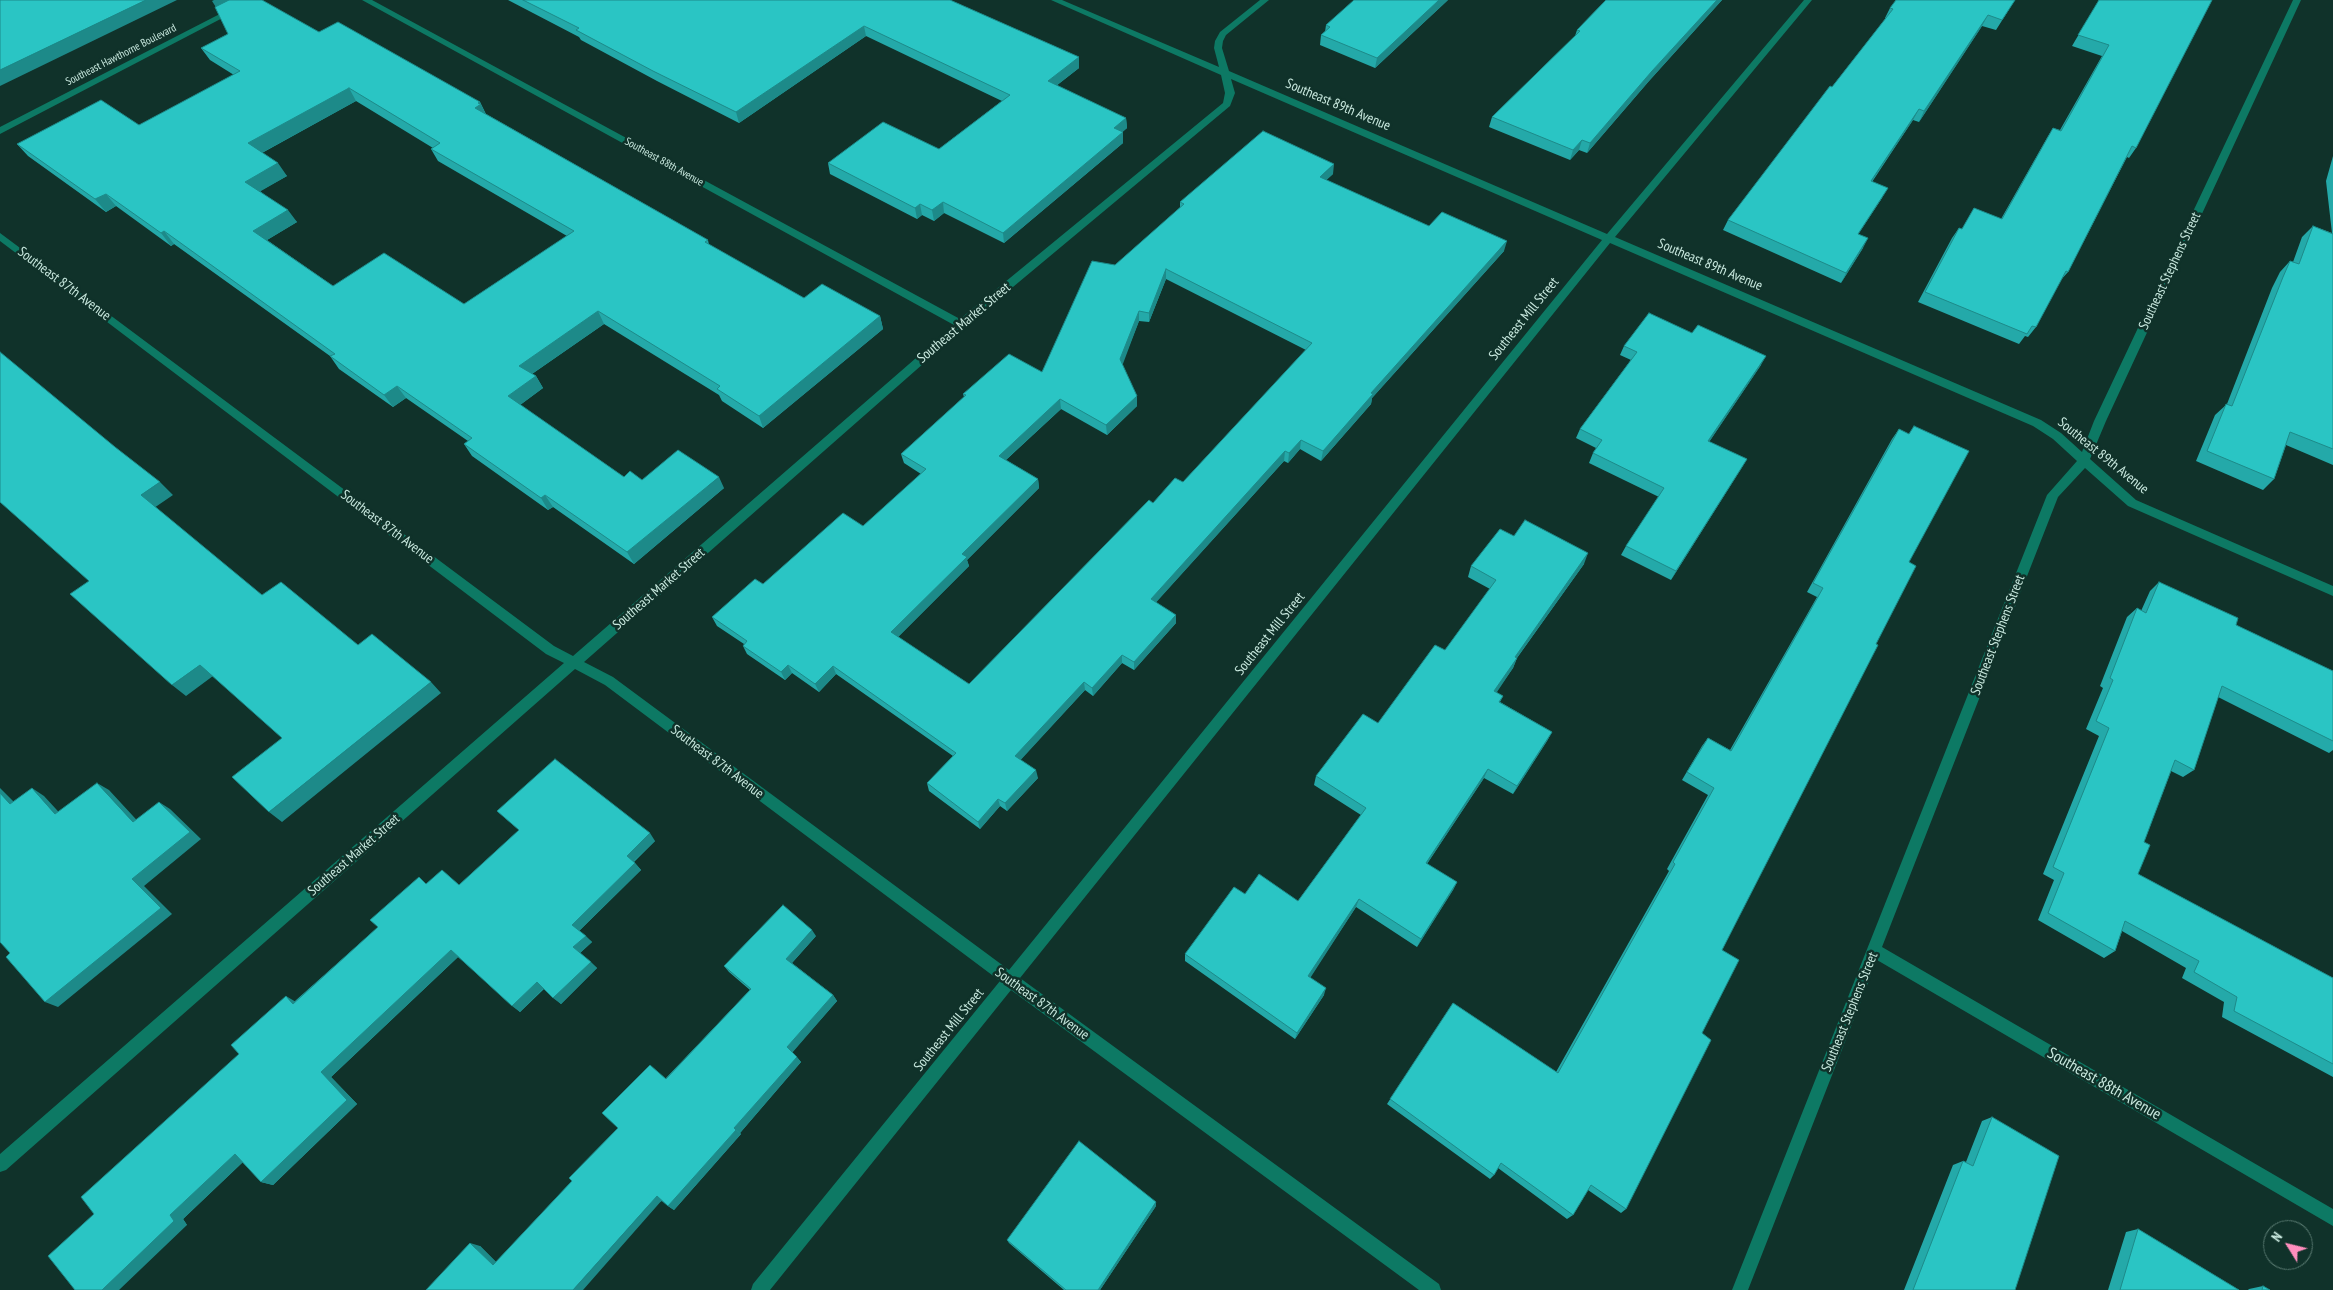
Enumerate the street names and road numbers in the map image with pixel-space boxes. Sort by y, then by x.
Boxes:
street label: Southeast Hawthorne Boulevard [64,21,178,89]
street label: Southeast 89th Avenue [1283,75,1393,135]
street label: Southeast 88th Avenue [622,135,706,189]
street label: Southeast Stephens Street [2135,210,2205,332]
street label: Southeast 89th Avenue [1655,235,1765,295]
street label: Southeast 87th Avenue [14,244,114,324]
street label: Southeast Mill Street [1486,274,1562,364]
street label: Southeast Market Street [914,279,1014,367]
street label: Southeast 89th Avenue [2054,414,2152,498]
street label: Southeast 87th Avenue [337,487,437,567]
street label: Southeast Market Street [610,545,708,633]
street label: Southeast Stephens Street [1967,573,2029,697]
street label: Southeast Mill Street [1232,589,1308,679]
street label: Southeast 87th Avenue [667,722,767,802]
street label: Southeast Market Street [305,811,403,899]
street label: Southeast Stephens Street [1818,950,1882,1074]
street label: Southeast 87th Avenue [992,964,1092,1044]
street label: Southeast Mill Street [911,985,987,1075]
street label: Southeast 88th Avenue [2044,1044,2164,1124]

